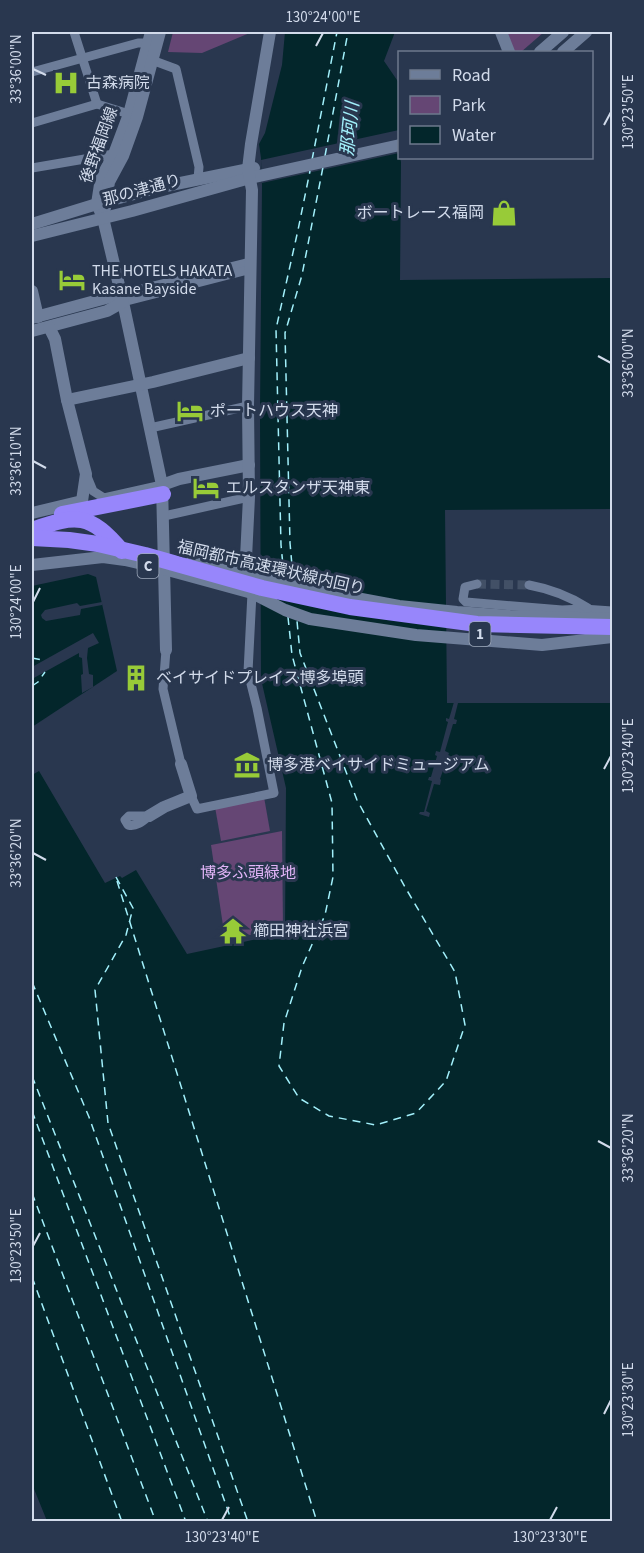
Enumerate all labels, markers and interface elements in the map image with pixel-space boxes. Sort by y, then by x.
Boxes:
text: 130°24'00"E [285,7,361,28]
text: 33°36'00"N [6,34,27,104]
legend [398,51,593,159]
text: Road [452,63,491,88]
hospital icon: 古森病院 [51,68,81,98]
place label: 古森病院 [86,72,150,94]
text: 130°23'50"E [618,74,639,150]
text: Park [452,93,486,118]
water label: 那珂川 [335,99,365,157]
street label: 後野福岡線 [75,104,123,186]
text: Water [452,123,496,148]
street label: 那の津通り [101,169,183,211]
shop icon: ボートレース福岡 [489,198,519,228]
place label: ボートレース福岡 [357,202,484,224]
place label: THE HOTELS HAKATA Kasane Bayside [92,260,232,300]
hotel icon: THE HOTELS HAKATA Kasane Bayside [57,265,87,295]
text: 33°36'00"N [618,328,639,398]
hotel icon: ポートハウス天神 [175,396,205,426]
place label: ポートハウス天神 [210,400,338,422]
text: 33°36'10"N [6,426,27,496]
hotel icon: エルスタンザ天神東 [191,473,221,503]
place label: エルスタンザ天神東 [226,477,370,499]
street label: 福岡都市高速環状線内回り [175,536,367,600]
road number: C [138,554,158,578]
text: 130°24'00"E [6,564,27,640]
road number: 1 [470,622,490,646]
building icon: ベイサイドプレイス博多埠頭 [121,663,151,693]
place label: ベイサイドプレイス博多埠頭 [156,667,364,689]
text: 130°23'40"E [618,718,639,794]
museum icon: 博多港ベイサイドミュージアム [232,750,262,780]
place label: 博多港ベイサイドミュージアム [267,754,490,776]
text: 33°36'20"N [6,818,27,888]
park label: 博多ふ頭緑地 [200,862,296,884]
temple icon: 櫛田神社浜宮 [218,916,248,946]
place label: 櫛田神社浜宮 [253,920,349,942]
text: 33°36'20"N [618,1113,639,1183]
text: 130°23'50"E [6,1208,27,1284]
text: 130°23'30"E [618,1362,639,1438]
text: 130°23'40"E [184,1527,260,1548]
text: 130°23'30"E [512,1527,588,1548]

